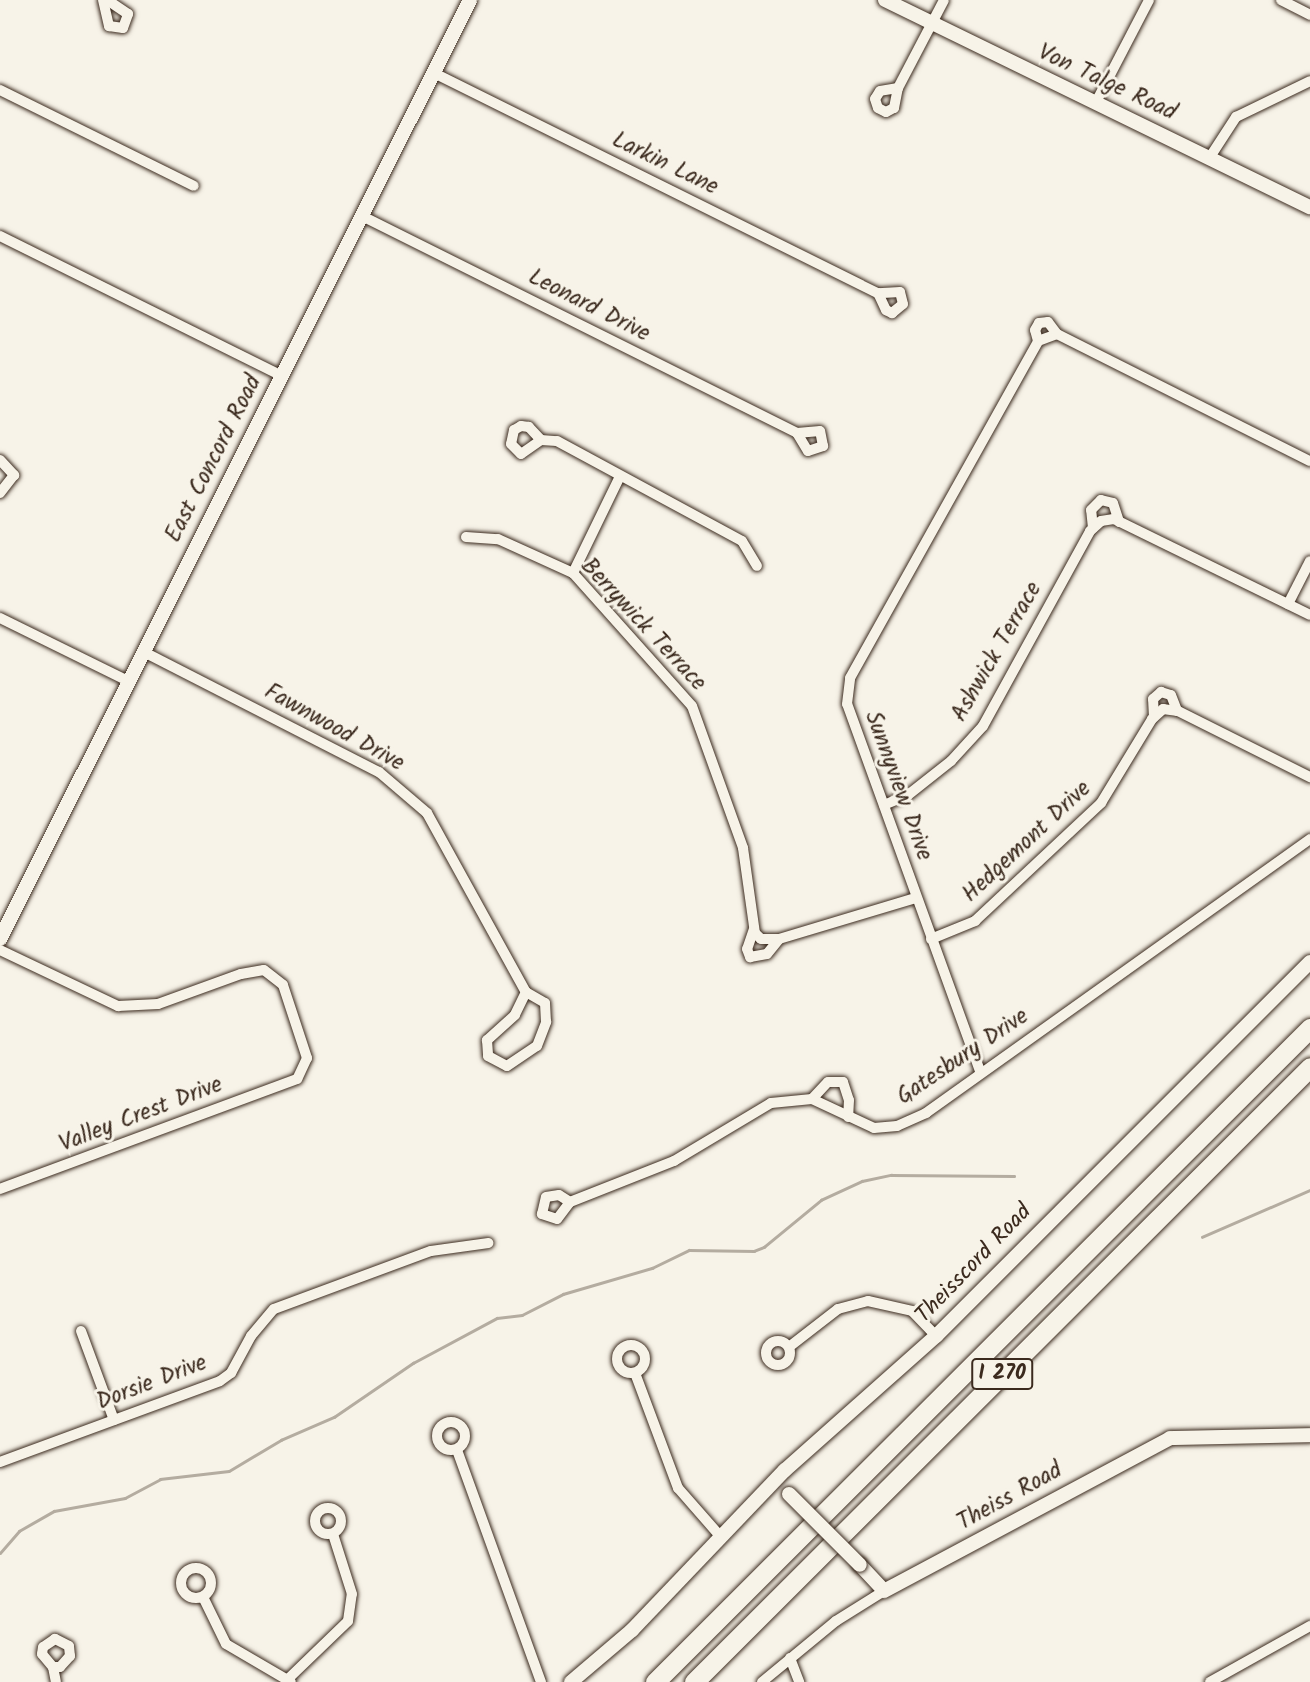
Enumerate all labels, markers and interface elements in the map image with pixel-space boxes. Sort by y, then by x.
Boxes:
street label: Von Talge Road [1033,39,1181,127]
street label: Larkin Lane [607,126,723,202]
street label: Leonard Drive [524,264,654,348]
street label: East Concord Road [160,371,268,547]
street label: Berrywick Terrace [574,553,712,697]
street label: Ashwick Terrace [946,577,1048,727]
street label: Fawnwood Drive [259,678,409,778]
street label: Sunnyview Drive [858,708,938,864]
street label: Hedgemont Drive [957,775,1097,909]
street label: Gatesbury Drive [892,1003,1034,1111]
street label: Valley Crest Drive [56,1071,226,1159]
street label: Theisscord Road [910,1199,1038,1329]
street label: Dorsie Drive [93,1349,211,1417]
road number: I 270 [970,1356,1034,1392]
street label: Theiss Road [953,1457,1067,1537]

